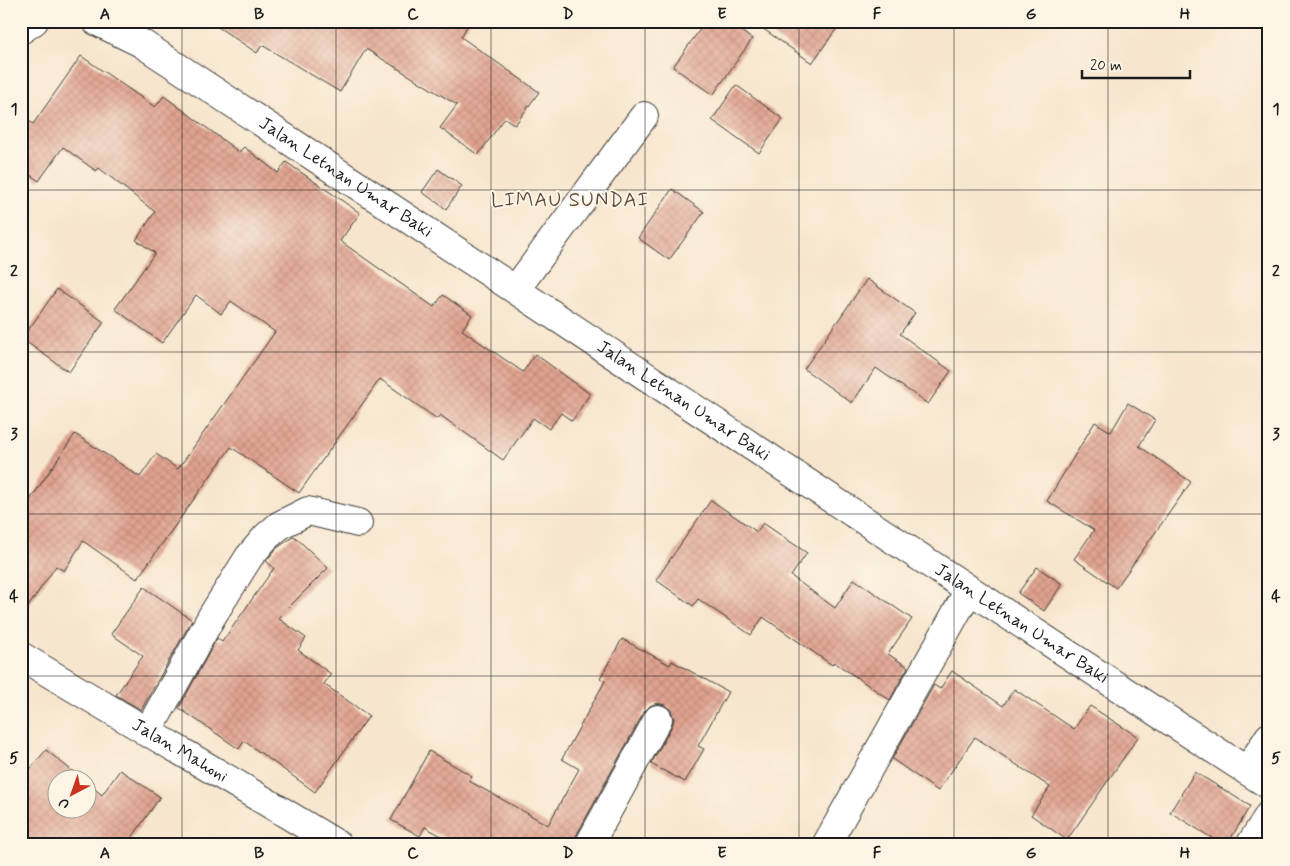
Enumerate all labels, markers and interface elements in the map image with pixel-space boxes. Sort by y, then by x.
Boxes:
text: A [100,4,110,25]
text: B [254,4,264,25]
text: C [407,4,419,25]
text: D [562,4,574,25]
text: E [717,4,727,25]
text: F [873,4,882,25]
text: G [1026,4,1037,25]
text: H [1180,4,1191,25]
scale bar [1082,48,1190,80]
text: 20 m [1090,56,1122,76]
text: 1 [10,99,18,120]
text: 1 [1272,99,1280,120]
street label: Jalan Letnan Umar Baki [254,112,437,244]
district label: LIMAU SUNDAI [491,187,649,214]
text: 2 [10,261,18,282]
text: 2 [1272,261,1280,282]
street label: Jalan Letnan Umar Baki [592,335,775,467]
text: 3 [10,424,18,445]
text: 3 [1272,424,1280,445]
street label: Jalan Letnan Umar Baki [930,558,1113,690]
text: 4 [9,586,19,607]
text: 4 [1271,586,1281,607]
street label: Jalan Mahoni [128,713,232,788]
text: 5 [9,748,19,769]
text: 5 [1271,748,1281,769]
north arrow [48,768,98,818]
text: U [55,793,73,813]
text: A [100,843,110,864]
text: B [254,843,264,864]
text: C [407,843,419,864]
text: D [562,843,574,864]
text: E [717,843,727,864]
text: F [873,843,882,864]
text: G [1026,843,1037,864]
text: H [1180,843,1191,864]

